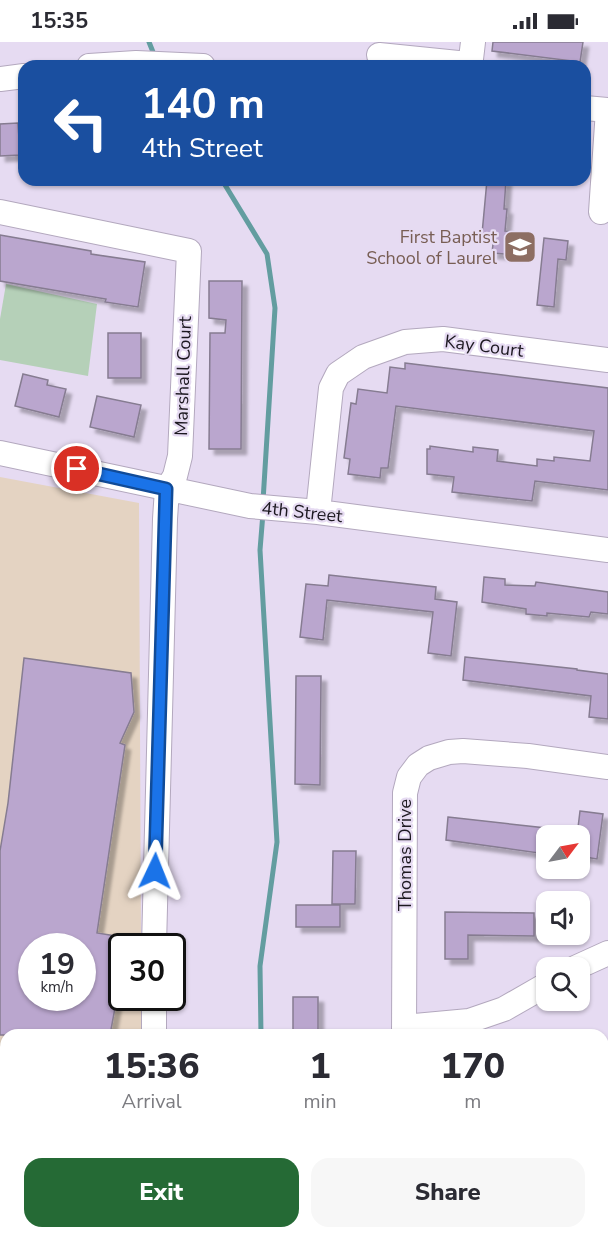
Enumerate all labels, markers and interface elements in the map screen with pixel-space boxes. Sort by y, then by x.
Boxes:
text: 15:35 [30,6,88,36]
text: 140 m [141,76,265,133]
icon: left [42,84,120,162]
text: 4th Street [141,130,263,167]
place label: First Baptist School of Laurel [366,225,498,270]
school or university icon: First Baptist School of Laurel [502,229,538,265]
street label: Marshall Court [169,315,197,436]
street label: Kay Court [443,329,526,363]
pin [51,443,102,494]
icon: arrive [60,452,93,485]
street label: 4th Street [260,496,344,528]
street label: Thomas Drive [393,799,417,911]
north arrow [536,825,590,879]
map controls [536,825,590,1011]
position arrow [123,839,187,903]
button: sound [536,891,590,945]
speed limit sign: 30 [108,933,186,1011]
text: 19 [39,944,75,985]
button: search [536,957,590,1011]
text: km/h [40,977,74,997]
text: 15:36 [104,1042,200,1091]
text: 1 [309,1042,331,1091]
text: 170 [440,1042,505,1091]
text: Arrival [122,1088,182,1115]
text: min [303,1088,337,1115]
text: m [464,1088,481,1115]
button: Exit [24,1158,299,1227]
button: Share [311,1158,585,1227]

